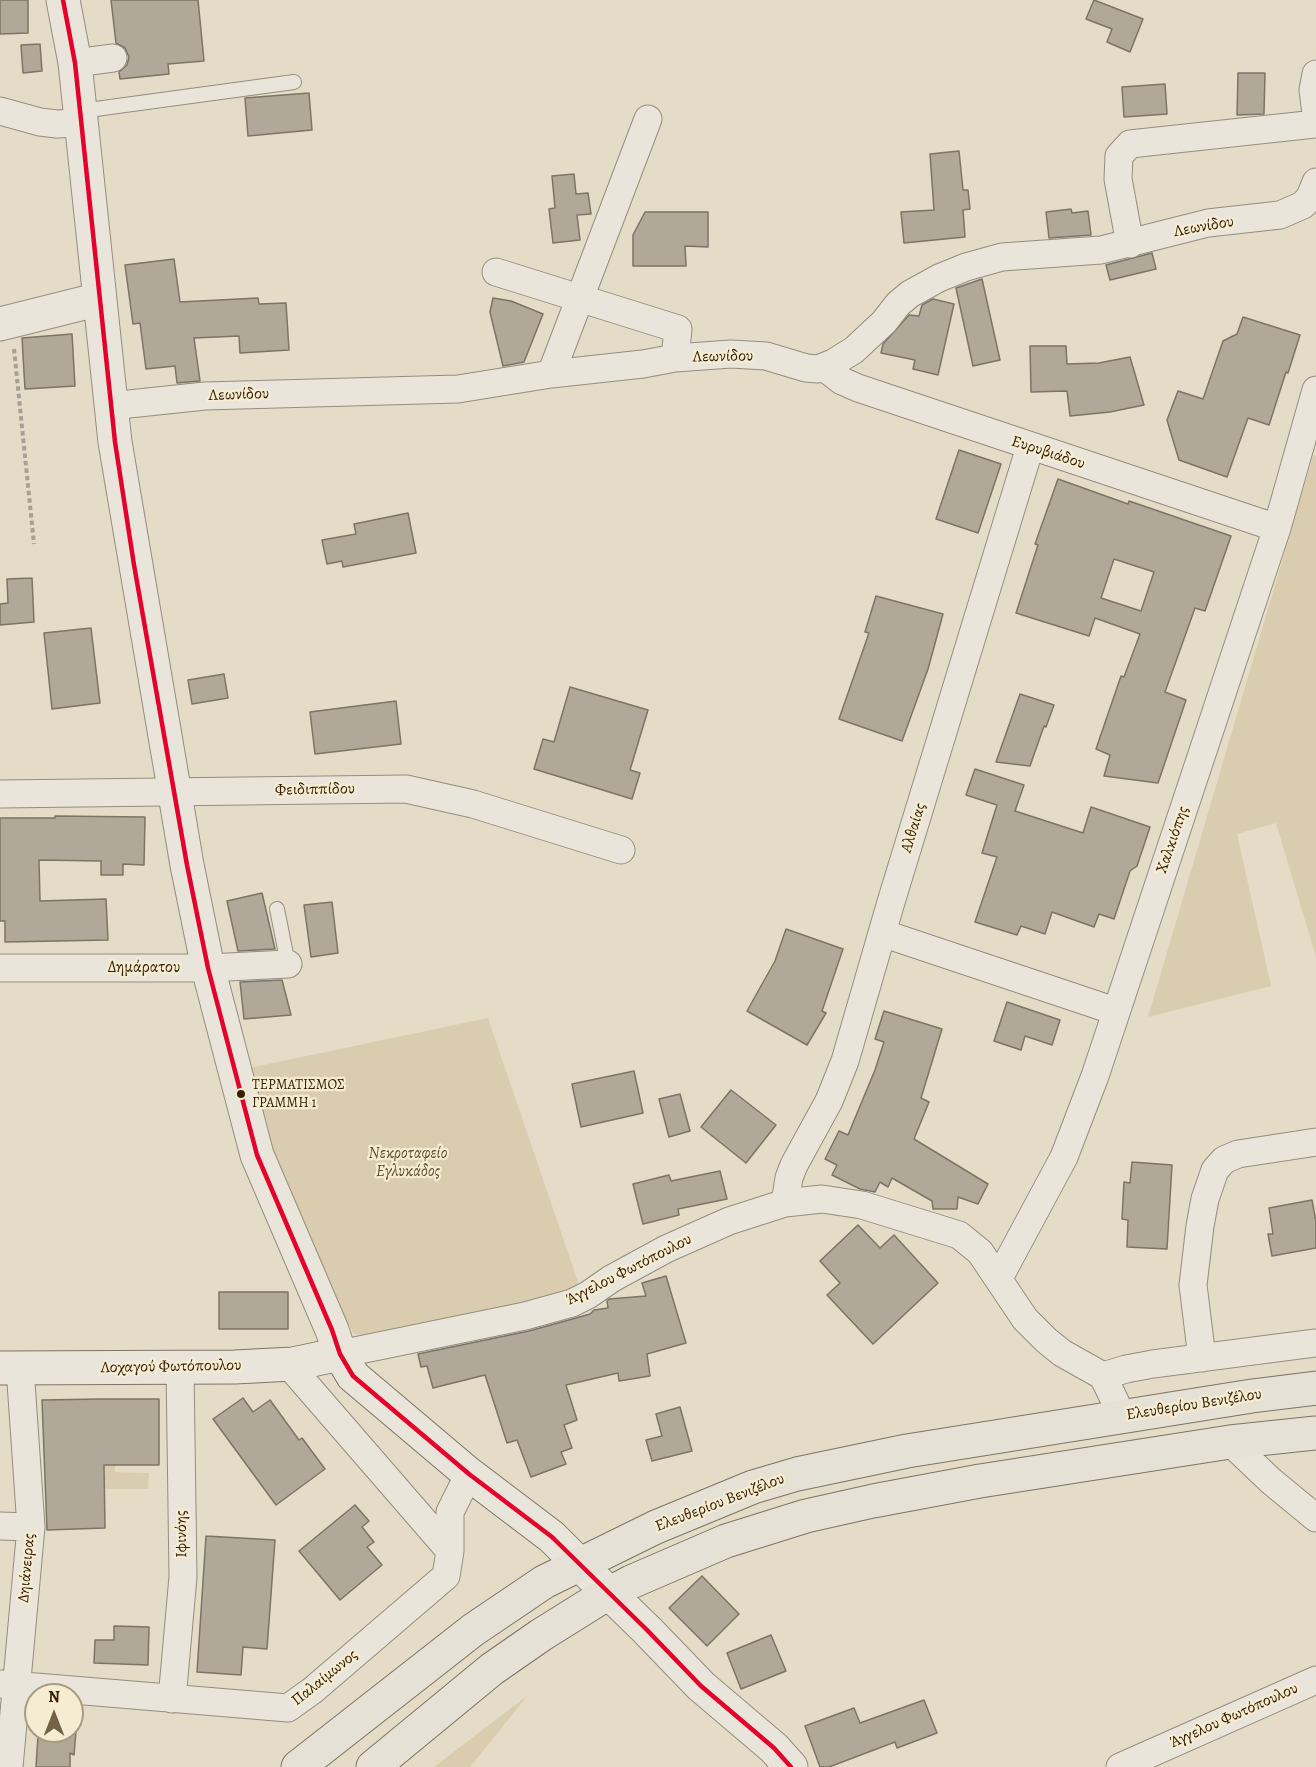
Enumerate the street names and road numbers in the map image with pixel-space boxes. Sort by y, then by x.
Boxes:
street label: Λεωνίδου [1173,212,1235,242]
street label: Λεωνίδου [693,347,753,367]
street label: Λεωνίδου [208,384,270,406]
street label: Ευρυβιάδου [1009,432,1087,474]
street label: Φειδιππίδου [275,780,355,800]
street label: Αλθαίας [897,801,931,855]
street label: Χαλκιόπης [1153,804,1193,876]
street label: Δημάρατου [108,958,180,978]
street label: Άγγελου Φωτόπουλου [563,1230,695,1310]
street label: Λοχαγού Φωτόπουλου [100,1356,242,1378]
street label: Ελευθερίου Βενιζέλου [1125,1385,1263,1425]
street label: Ελευθερίου Βενιζέλου [653,1470,787,1536]
street label: Ιφινόης [172,1510,192,1558]
street label: Δηιάνειρας [14,1533,40,1603]
street label: Παλαίμωνος [288,1646,362,1710]
street label: Άγγελου Φωτόπουλου [1167,1679,1301,1753]

